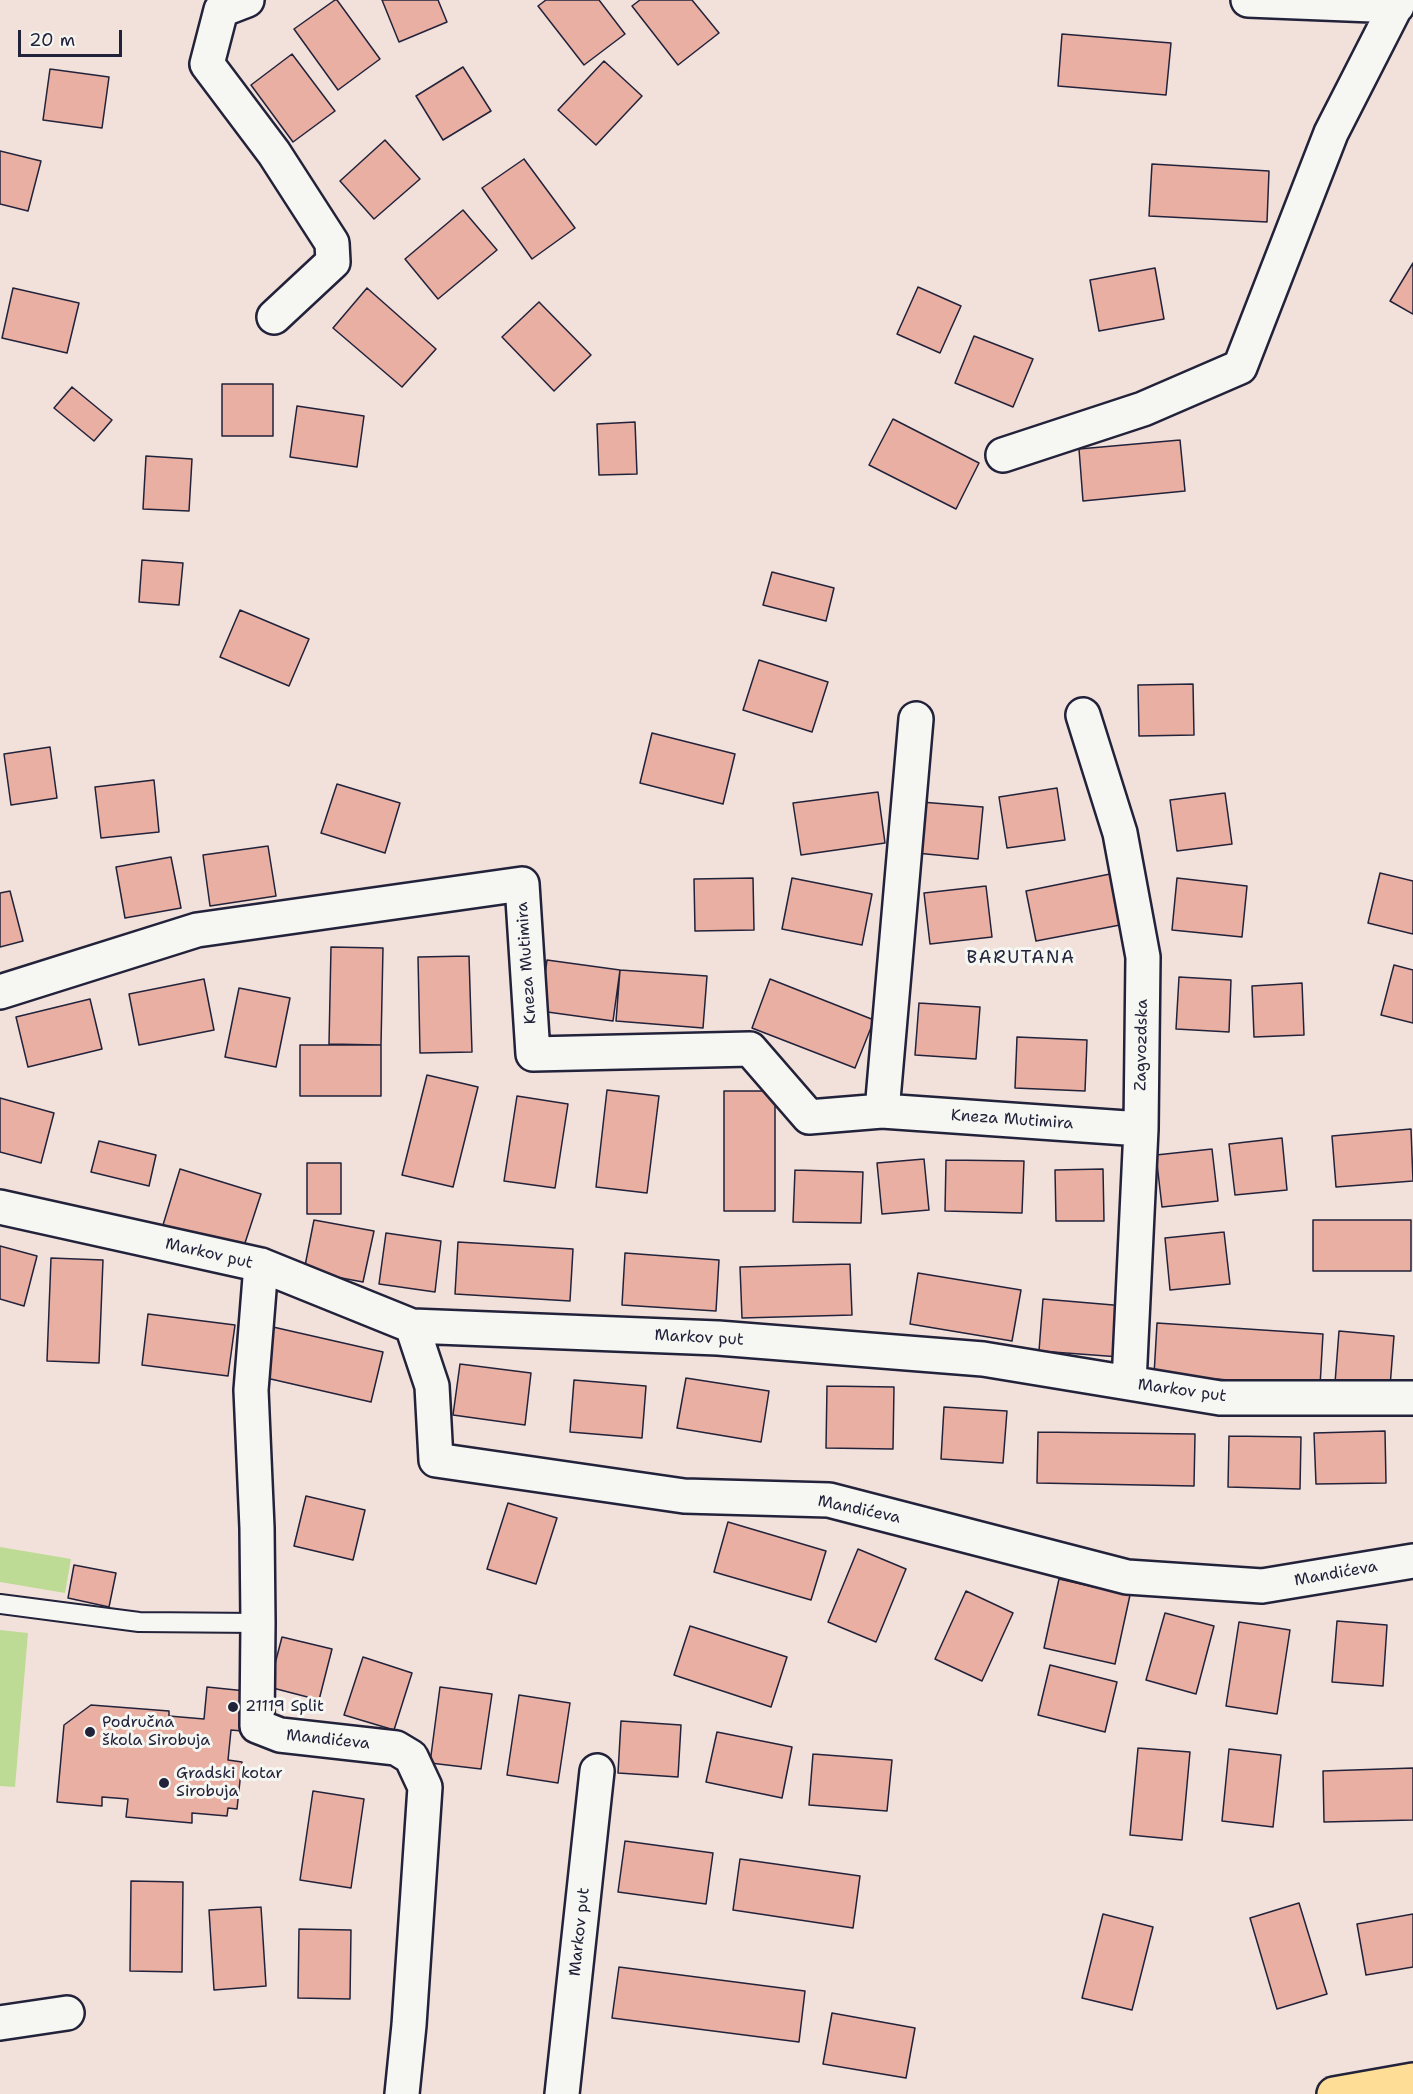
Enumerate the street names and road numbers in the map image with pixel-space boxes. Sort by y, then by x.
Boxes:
street label: Kneza Mutimira [513,901,541,1025]
street label: Zagvozdska [1132,999,1152,1091]
street label: Kneza Mutimira [950,1106,1074,1134]
street label: Markov put [163,1235,255,1273]
street label: Markov put [654,1326,744,1350]
street label: Markov put [1136,1375,1228,1407]
street label: Mandićeva [816,1492,902,1528]
street label: Mandićeva [1293,1557,1379,1591]
street label: Mandićeva [285,1726,371,1754]
street label: Markov put [566,1887,594,1977]

